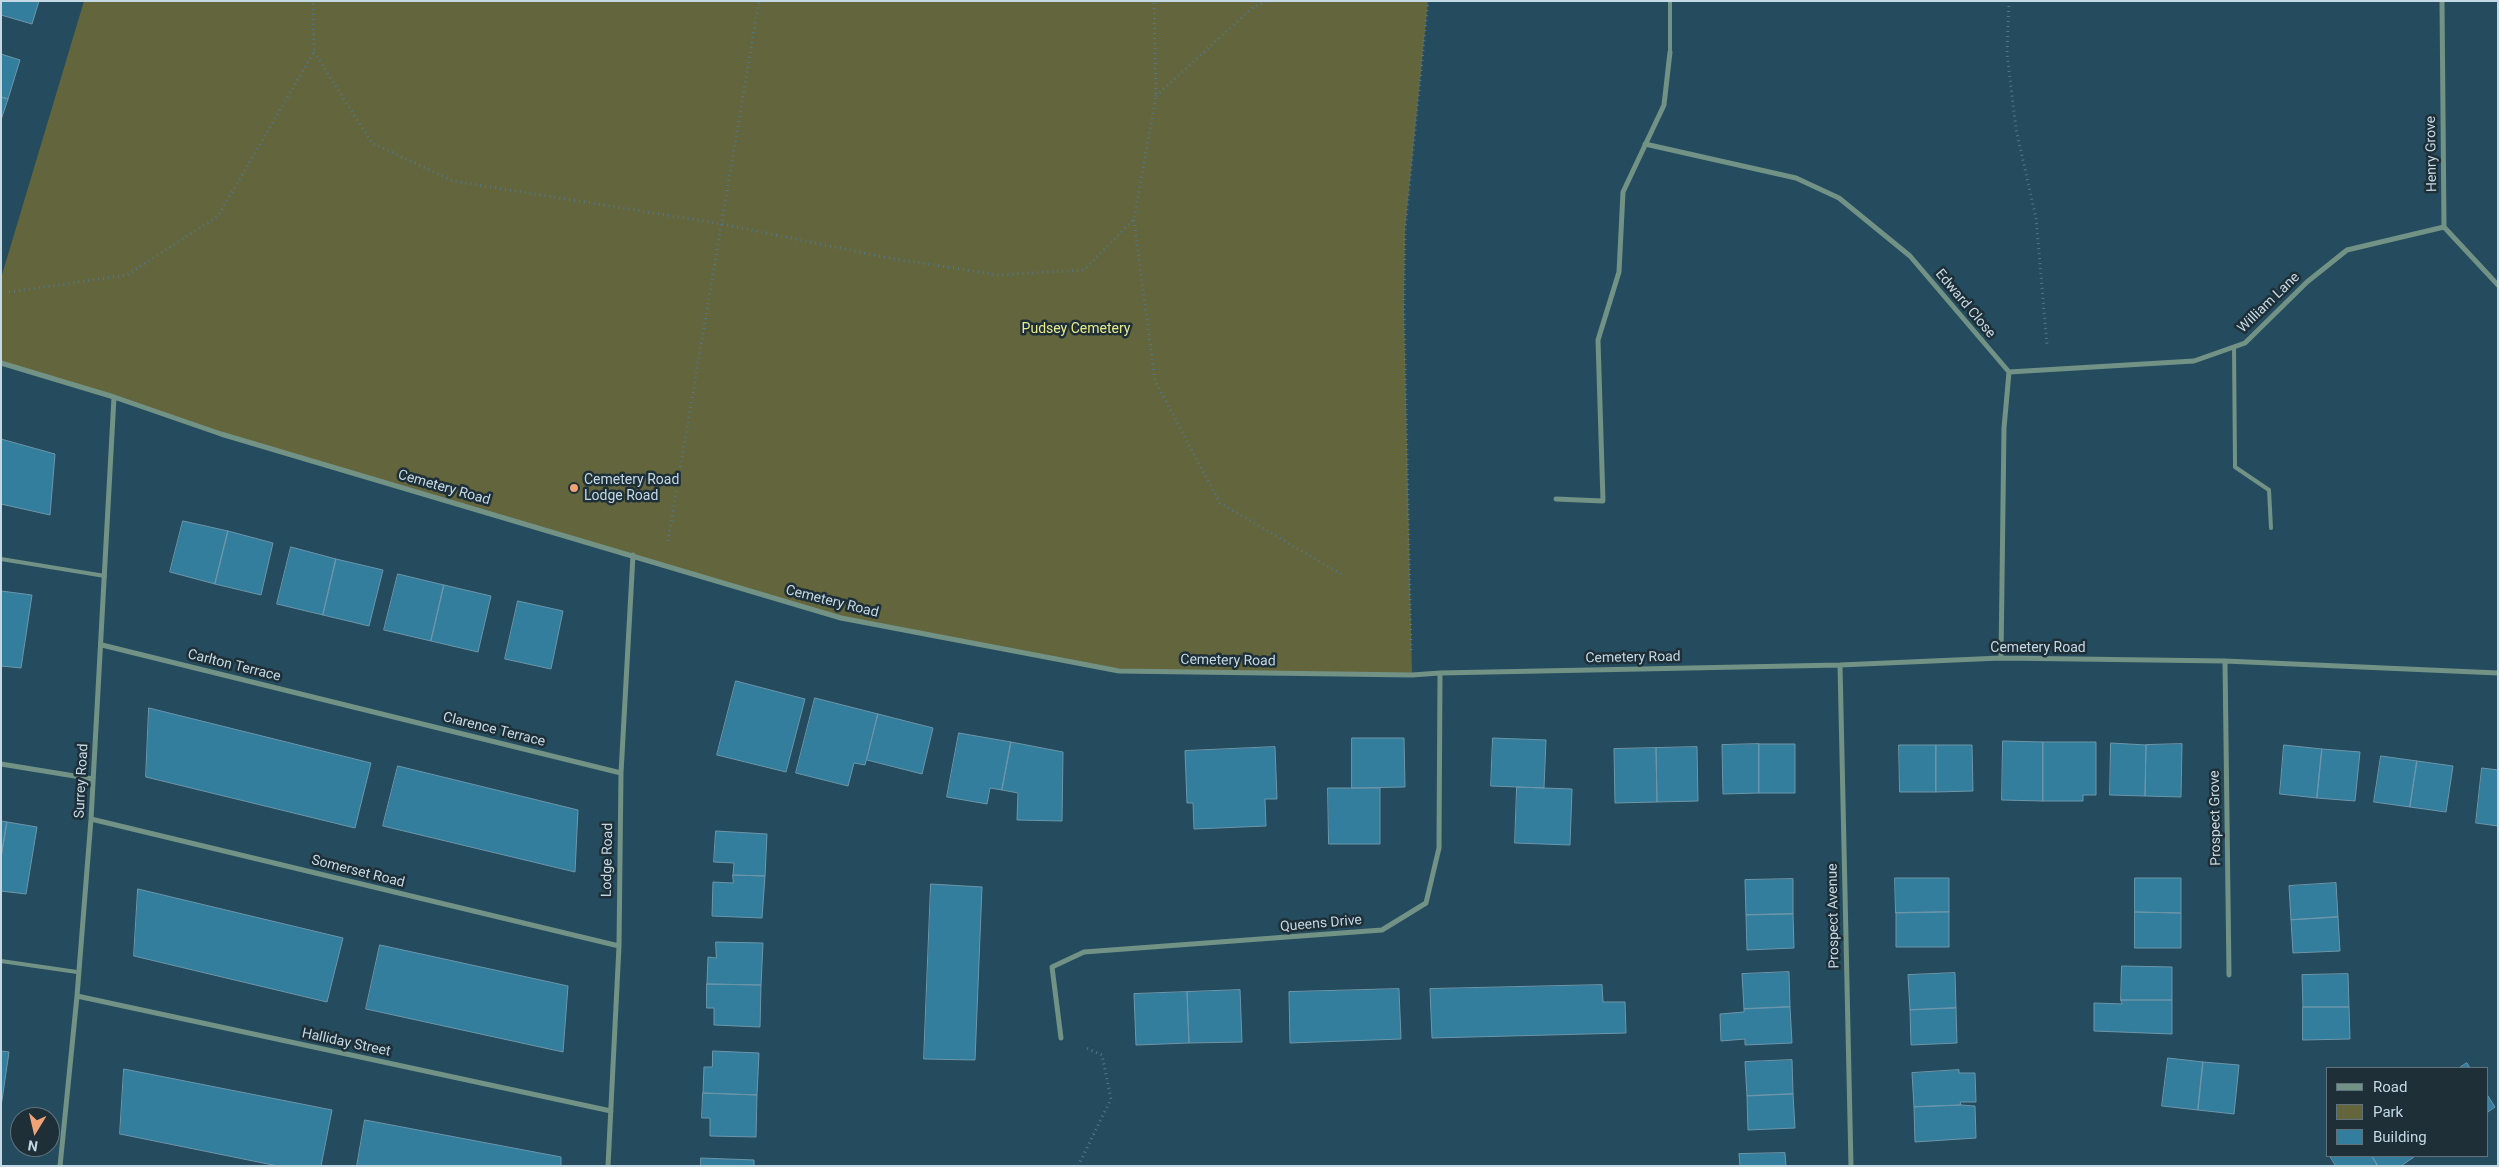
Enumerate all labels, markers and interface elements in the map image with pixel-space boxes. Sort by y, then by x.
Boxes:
street label: Henry Grove [2423,116,2441,192]
street label: Edward Close [1931,266,1999,342]
street label: William Lane [2234,269,2304,337]
park label: Pudsey Cemetery [1022,321,1130,337]
street label: Cemetery Road [396,467,492,509]
place label: Cemetery Road Lodge Road [584,472,679,504]
marker: Cemetery Road Lodge Road [568,482,580,494]
street label: Cemetery Road [784,582,880,622]
street label: Cemetery Road [1990,640,2086,656]
street label: Carlton Terrace [186,646,282,686]
street label: Cemetery Road [1585,649,1681,667]
street label: Cemetery Road [1180,652,1276,670]
street label: Clarence Terrace [441,709,547,751]
street label: Surrey Road [72,743,92,819]
street label: Prospect Grove [2207,770,2225,866]
street label: Lodge Road [599,823,617,897]
street label: Somerset Road [310,852,406,892]
street label: Prospect Avenue [1825,863,1843,969]
street label: Queens Drive [1279,912,1363,936]
street label: Halliday Street [300,1025,392,1061]
legend [2326,1067,2489,1157]
text: Road [2373,1078,2407,1096]
text: Park [2373,1103,2403,1121]
north arrow [10,1107,60,1157]
text: Building [2373,1128,2427,1146]
text: N [27,1137,39,1155]

